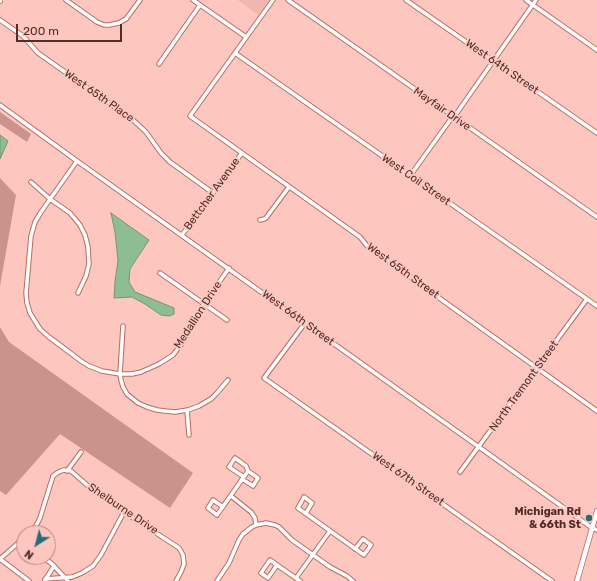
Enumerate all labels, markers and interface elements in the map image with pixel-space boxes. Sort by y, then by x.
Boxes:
scale bar [18,16,124,42]
text: 200 m [23,24,59,38]
street label: West 64th Street [463,37,541,97]
street label: West 65th Place [62,67,136,125]
street label: Mayfair Drive [411,84,473,134]
street label: West Coil Street [379,151,453,209]
street label: Bettcher Avenue [181,155,243,233]
street label: West 65th Street [364,240,442,302]
street label: Medallion Drive [171,279,225,351]
street label: West 66th Street [259,287,337,349]
street label: North Tremont Street [487,338,561,434]
street label: West 67th Street [369,449,447,509]
street label: Shelburne Drive [85,481,161,537]
place label: Michigan Rd & 66th St [515,505,581,531]
marker: Michigan Rd & 66th St [584,513,594,523]
north arrow [16,525,56,565]
text: N [22,547,36,562]

